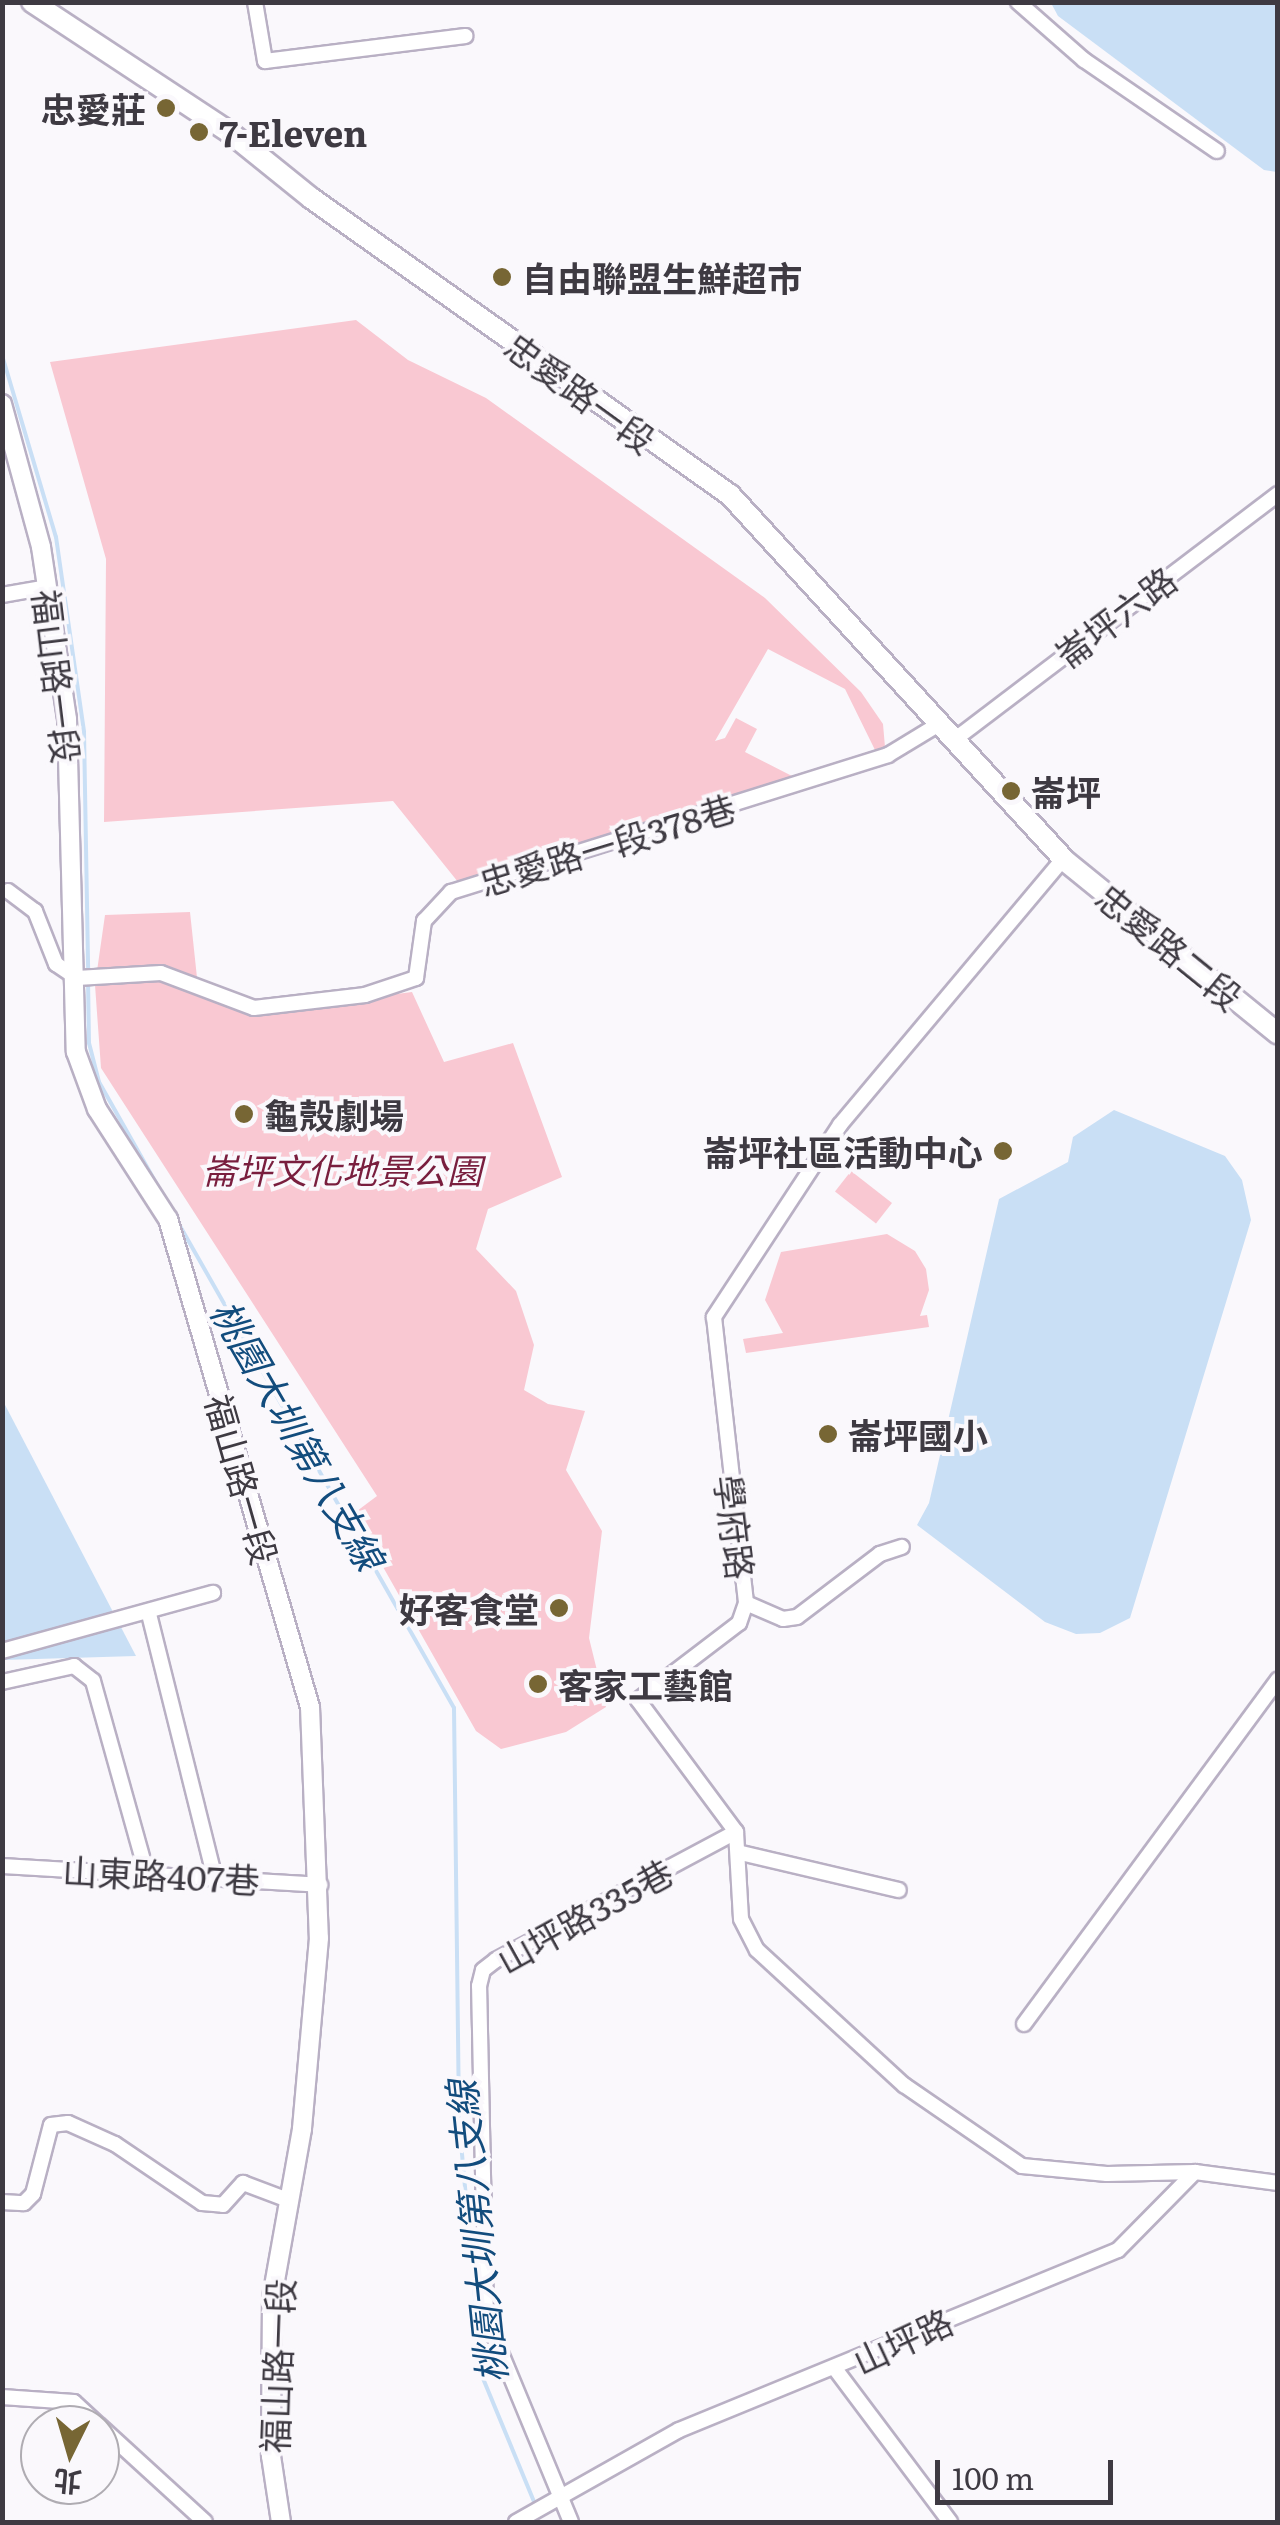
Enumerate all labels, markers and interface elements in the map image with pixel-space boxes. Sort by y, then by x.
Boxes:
place label: 忠愛莊 [41,87,146,129]
marker: 忠愛莊 [155,97,177,119]
place label: 7-Eleven [219,111,367,153]
marker: 7-Eleven [188,121,210,143]
place label: 自由聯盟生鮮超市 [522,256,802,298]
marker: 自由聯盟生鮮超市 [491,266,513,288]
street label: 忠愛路一段 [498,324,664,460]
street label: 崙坪六路 [1046,557,1184,675]
street label: 福山路一段 [26,587,90,765]
place label: 崙坪 [1031,770,1101,812]
marker: 崙坪 [1000,780,1022,802]
street label: 忠愛路一段378巷 [474,785,740,903]
street label: 忠愛路二段 [1089,875,1251,1017]
place label: 龜殼劇場 [264,1093,404,1135]
marker: 龜殼劇場 [233,1103,255,1125]
place label: 崙坪社區活動中心 [703,1130,983,1172]
marker: 崙坪社區活動中心 [992,1140,1014,1162]
park label: 崙坪文化地景公園 [202,1148,482,1190]
water label: 桃園大圳第八支線 [203,1291,395,1577]
street label: 福山路一段 [199,1389,287,1569]
place label: 崙坪國小 [848,1413,988,1455]
marker: 崙坪國小 [817,1423,839,1445]
street label: 學府路 [709,1472,763,1582]
place label: 好客食堂 [399,1587,539,1629]
marker: 好客食堂 [548,1597,570,1619]
place label: 客家工藝館 [558,1663,733,1705]
marker: 客家工藝館 [527,1673,549,1695]
street label: 山東路407巷 [61,1848,261,1900]
street label: 山坪路335巷 [489,1849,679,1981]
water label: 桃園大圳第八支線 [436,2078,514,2386]
street label: 福山路一段 [252,2278,300,2454]
street label: 山坪路 [846,2299,958,2381]
north arrow [20,2405,120,2505]
scale bar [940,2440,1118,2502]
text: 100 m [952,2455,1034,2499]
text: 北 [52,2461,83,2505]

